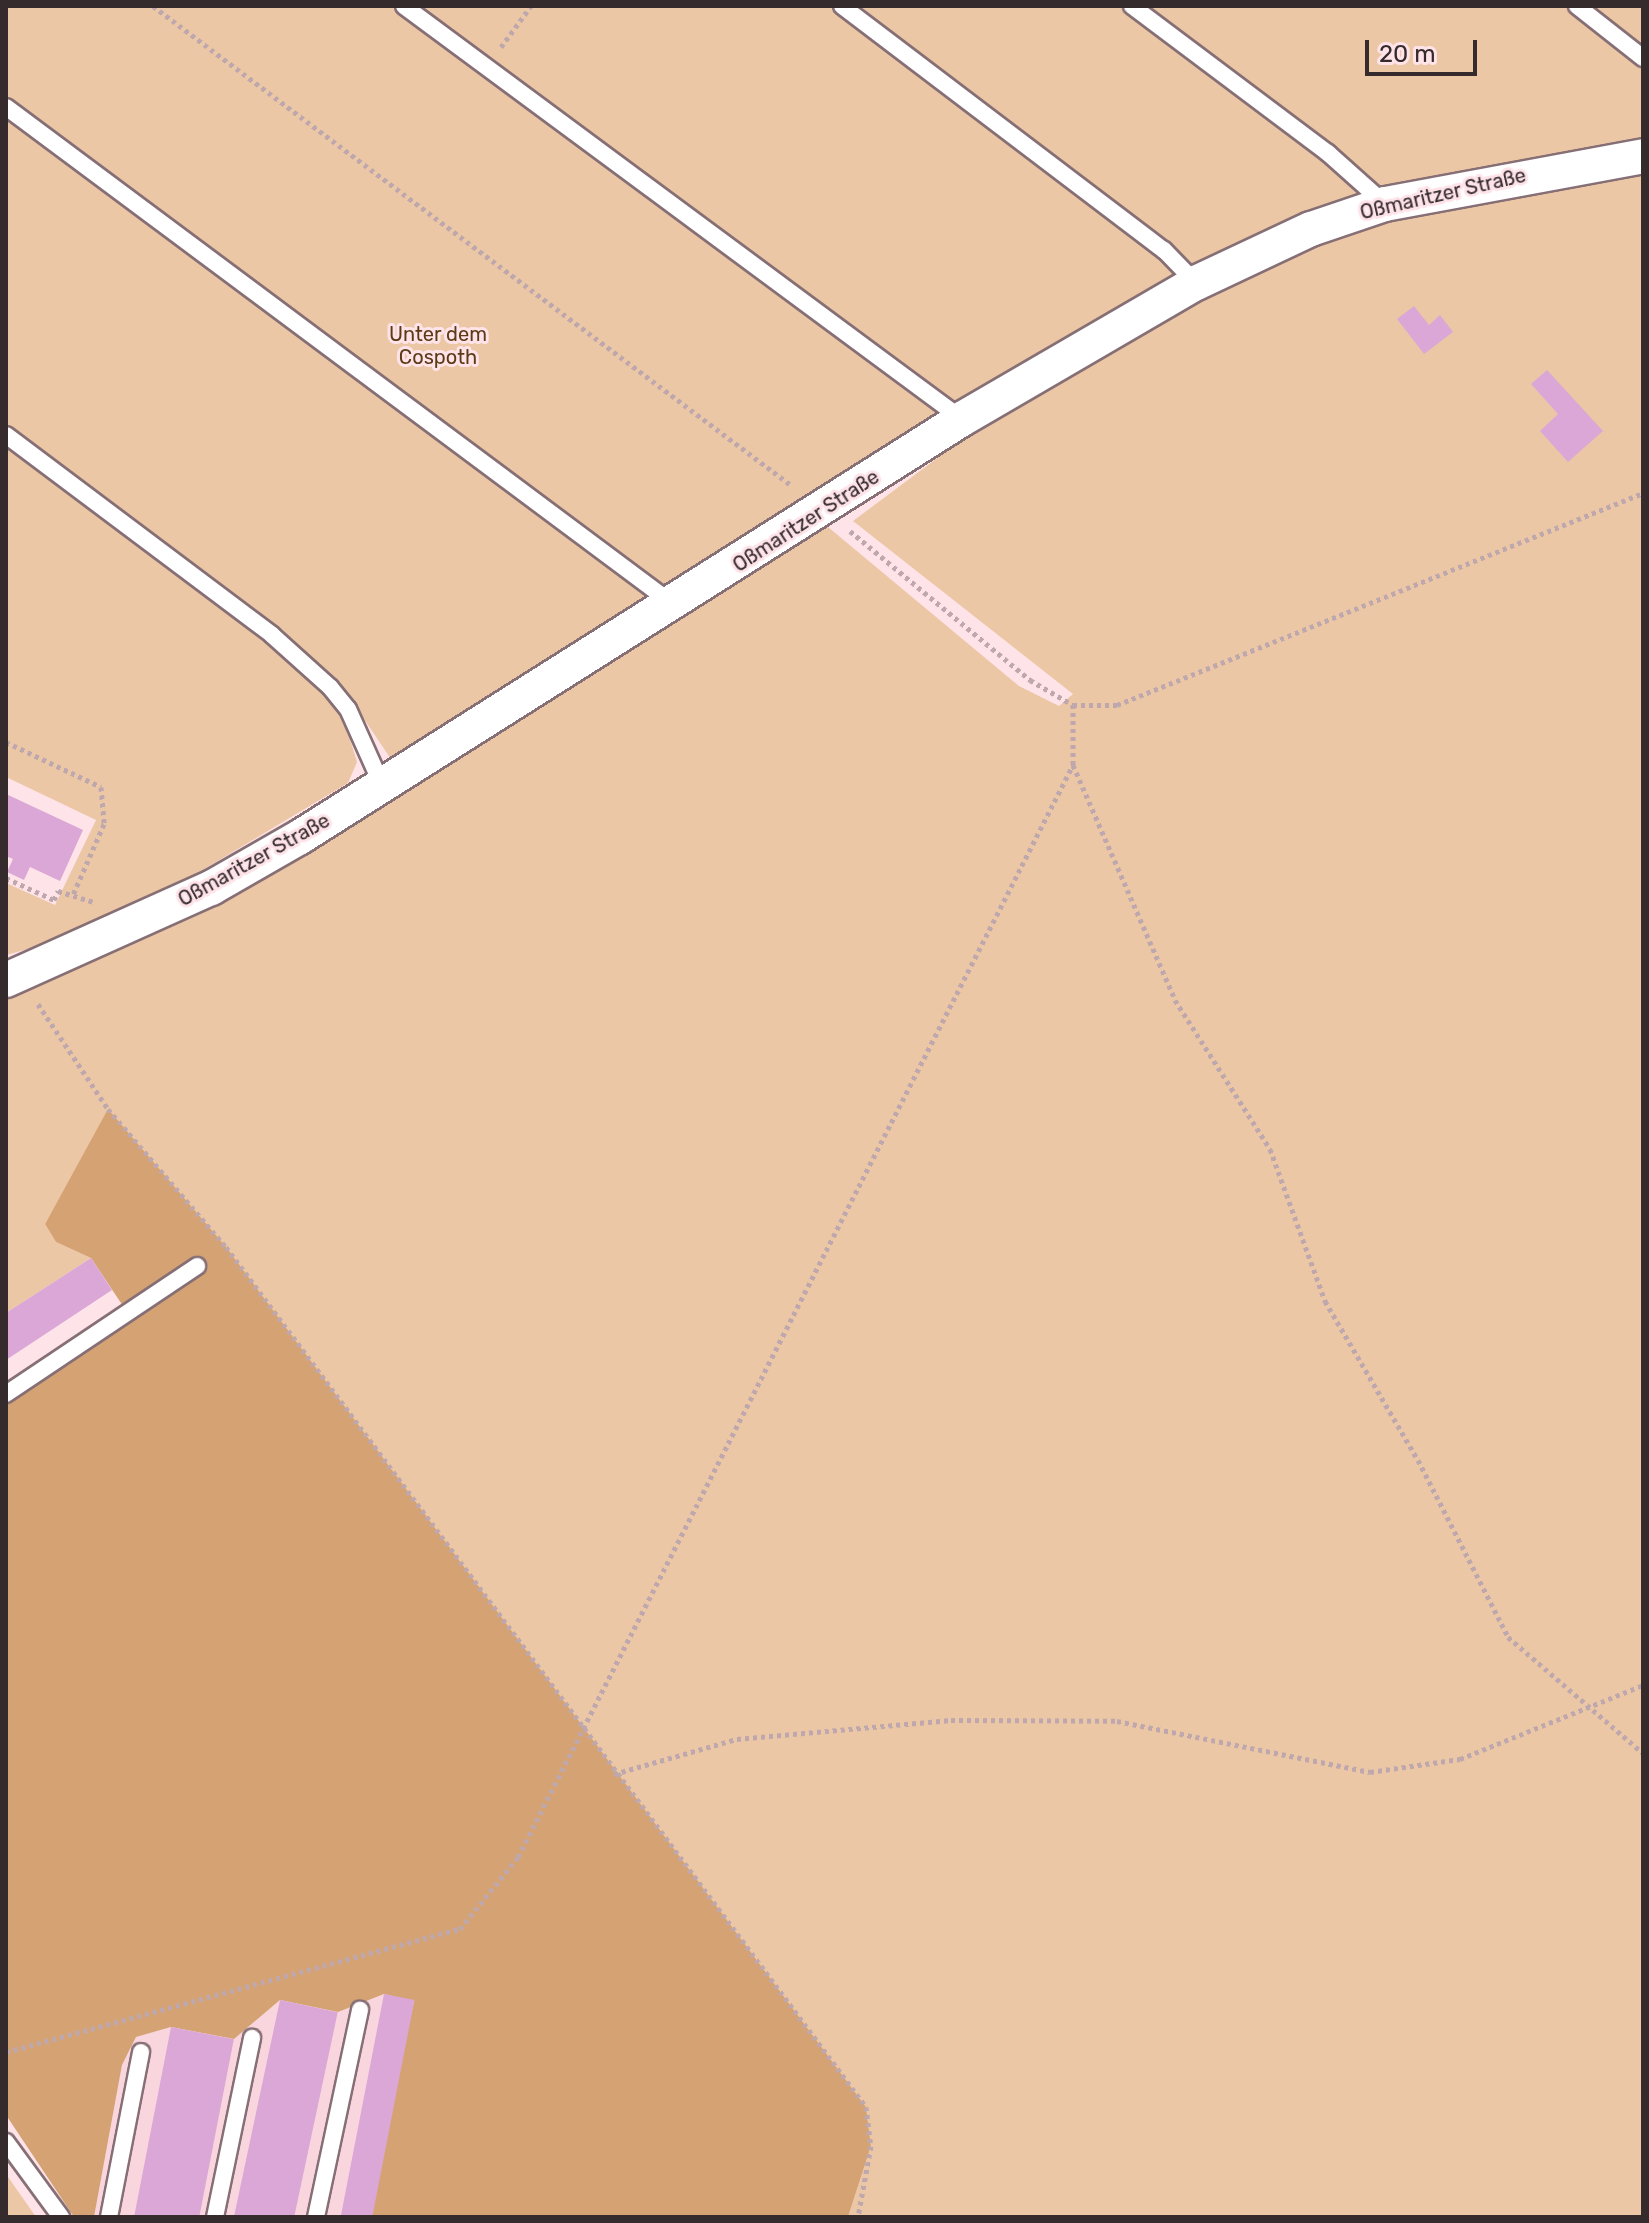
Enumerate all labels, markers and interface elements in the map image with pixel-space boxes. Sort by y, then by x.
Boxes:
scale bar [1369,24,1481,74]
text: 20 m [1379,40,1436,68]
street label: Oßmaritzer Straße [1358,163,1528,225]
park label: Unter dem Cospoth [389,322,487,369]
street label: Oßmaritzer Straße [728,465,884,577]
street label: Oßmaritzer Straße [174,808,334,912]

